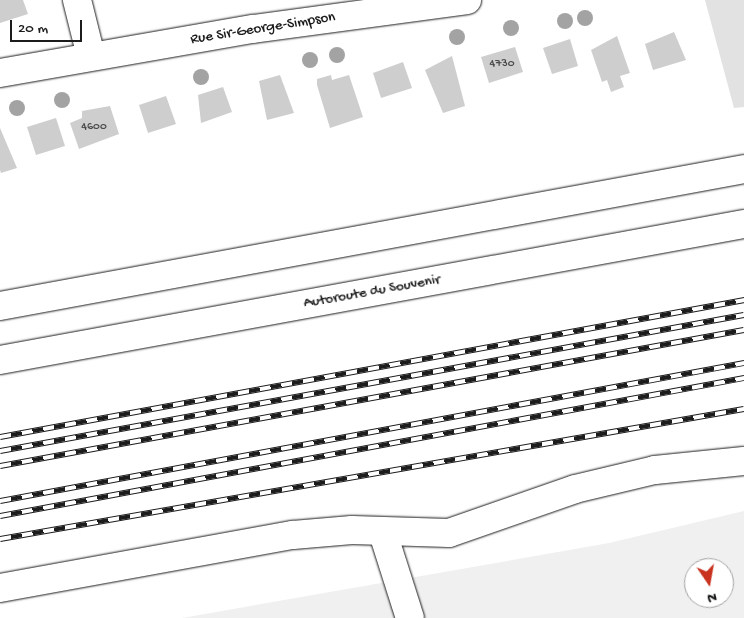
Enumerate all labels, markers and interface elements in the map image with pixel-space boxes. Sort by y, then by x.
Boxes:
street label: Rue Sir-George-Simpson [189,9,337,49]
scale bar [12,10,85,42]
text: 20 m [18,20,48,38]
house number: 4730 [490,58,514,72]
house number: 4600 [81,121,107,135]
street label: Autoroute du Souvenir [302,271,442,313]
north arrow [684,558,734,608]
text: N [706,588,718,606]

